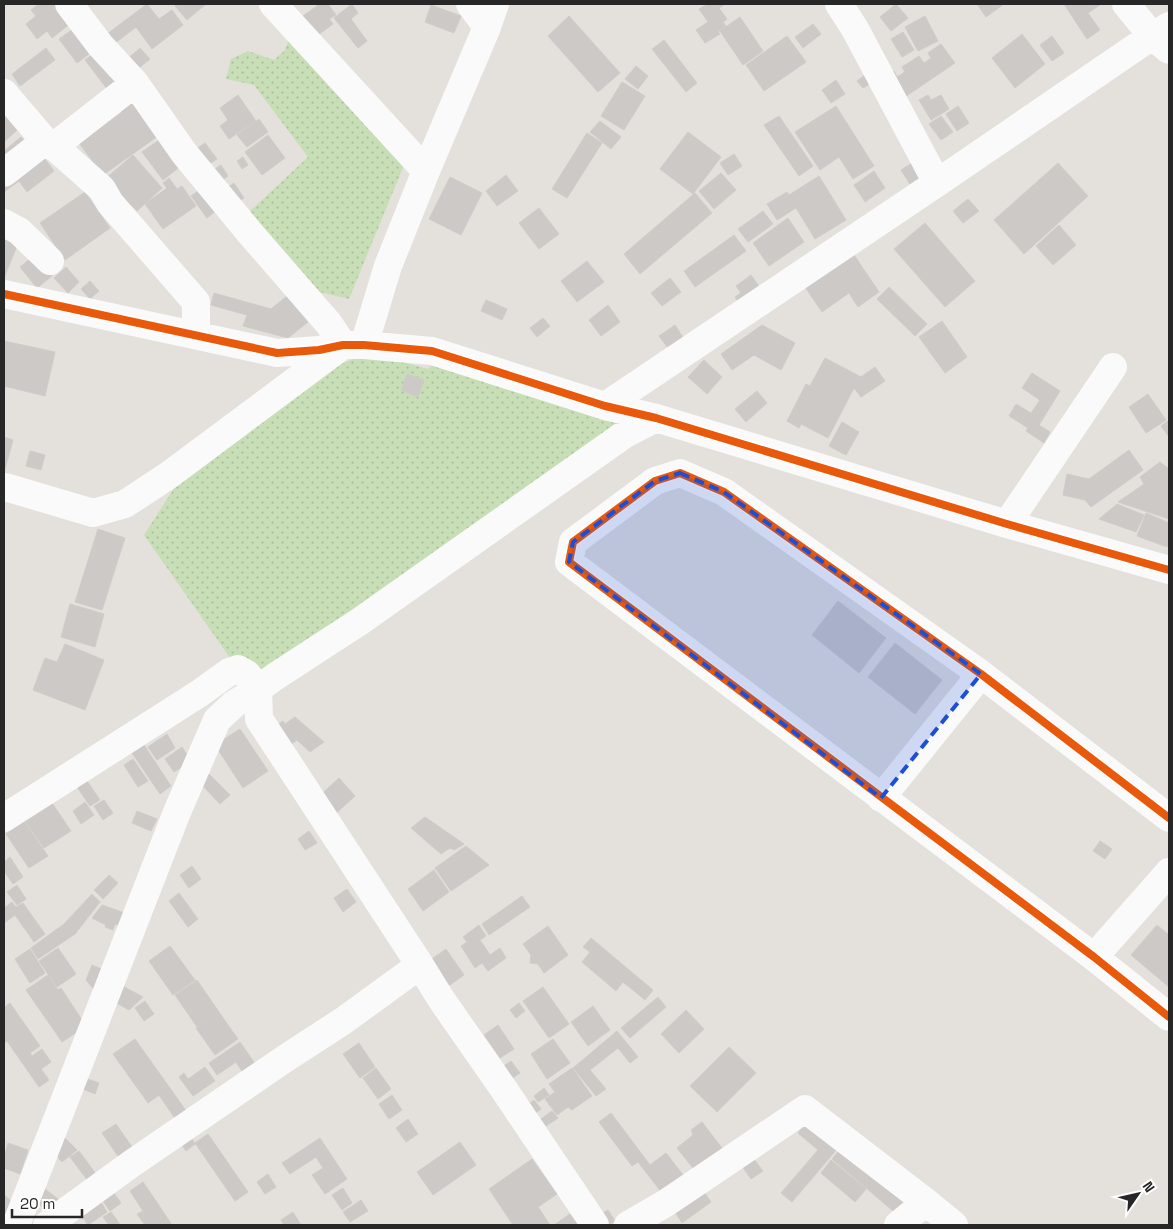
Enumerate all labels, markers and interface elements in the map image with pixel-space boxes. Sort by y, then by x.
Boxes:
north arrow [1113,1169,1163,1219]
text: N [1139,1178,1159,1196]
scale bar [12,1186,82,1218]
text: 20 m [20,1194,55,1213]

